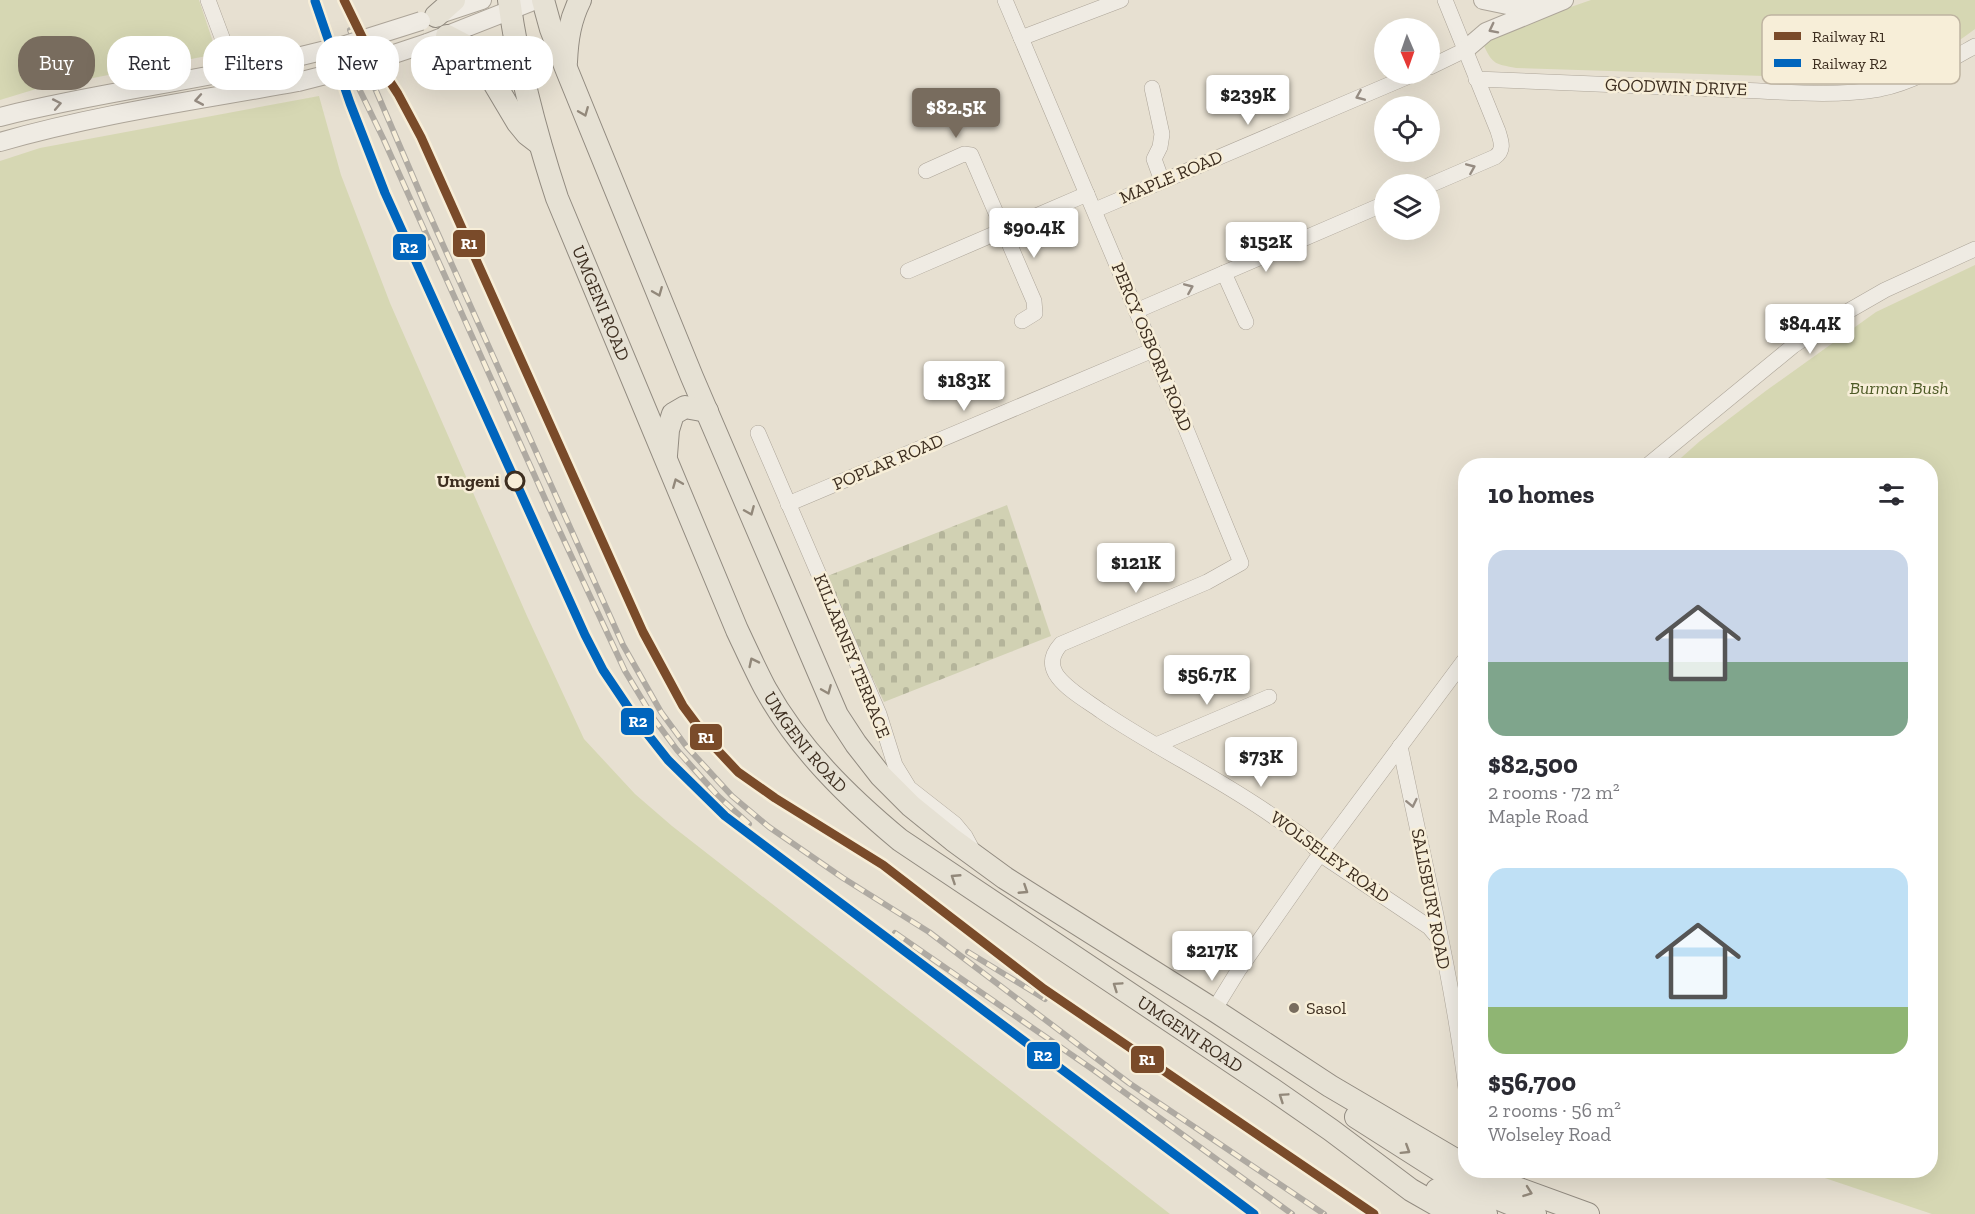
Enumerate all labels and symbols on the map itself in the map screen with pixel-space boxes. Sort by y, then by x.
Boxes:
legend [1762,15,1960,84]
north arrow [1374,18,1440,84]
one-way arrow [1488,22,1499,34]
text: Railway R1 [1812,27,1885,46]
text: Railway R2 [1812,54,1887,73]
street label: GOODWIN DRIVE [1604,74,1748,100]
pin: $239K [1206,75,1290,126]
pin: $82.5K [907,88,1005,139]
one-way arrow [1355,89,1366,101]
one-way arrow [195,93,205,106]
one-way arrow [52,98,62,111]
one-way arrow [577,105,589,116]
street label: MAPLE ROAD [1116,145,1226,209]
one-way arrow [1465,163,1476,175]
pin: $90.4K [985,208,1083,259]
pin: $152K [1224,222,1308,273]
line badge: R1 [452,229,486,258]
line badge: R2 [392,233,427,261]
text: R1 [461,234,478,253]
text: R2 [400,238,419,257]
street label: UMGENI ROAD [567,242,635,364]
street label: PERCY OSBORN ROAD [1107,259,1197,435]
one-way arrow [1183,283,1194,295]
one-way arrow [651,286,663,297]
pin: $84.4K [1761,304,1859,355]
pin: $183K [922,361,1006,412]
park label: Burman Bush [1849,377,1949,399]
street label: POPLAR ROAD [829,429,947,495]
place label: Umgeni [437,470,501,492]
marker: Umgeni [505,471,525,491]
one-way arrow [672,478,684,489]
one-way arrow [743,504,755,515]
pin: $121K [1094,543,1178,594]
street label: KILLARNEY TERRACE [809,571,895,741]
pin: $56.7K [1158,655,1256,706]
one-way arrow [748,658,760,669]
one-way arrow [819,684,831,695]
street label: UMGENI ROAD [759,688,852,797]
line badge: R2 [620,707,655,736]
text: R2 [629,712,648,731]
line badge: R1 [689,723,723,751]
text: R1 [698,728,715,747]
pin: $73K [1225,737,1297,788]
one-way arrow [1404,798,1417,808]
street label: WOLSELEY ROAD [1266,806,1394,908]
street label: SALISBURY ROAD [1407,827,1455,971]
one-way arrow [951,874,962,885]
one-way arrow [1017,883,1028,894]
pin: $217K [1170,931,1254,982]
one-way arrow [1113,982,1124,993]
street label: UMGENI ROAD [1133,991,1247,1077]
place label: Sasol [1306,997,1346,1019]
marker: Sasol [1287,1001,1301,1015]
line badge: R2 [1026,1041,1061,1070]
line badge: R1 [1130,1045,1165,1074]
text: R2 [1034,1046,1053,1065]
text: R1 [1139,1050,1156,1069]
one-way arrow [1279,1093,1290,1104]
one-way arrow [1400,1142,1410,1154]
one-way arrow [1523,1185,1533,1198]

